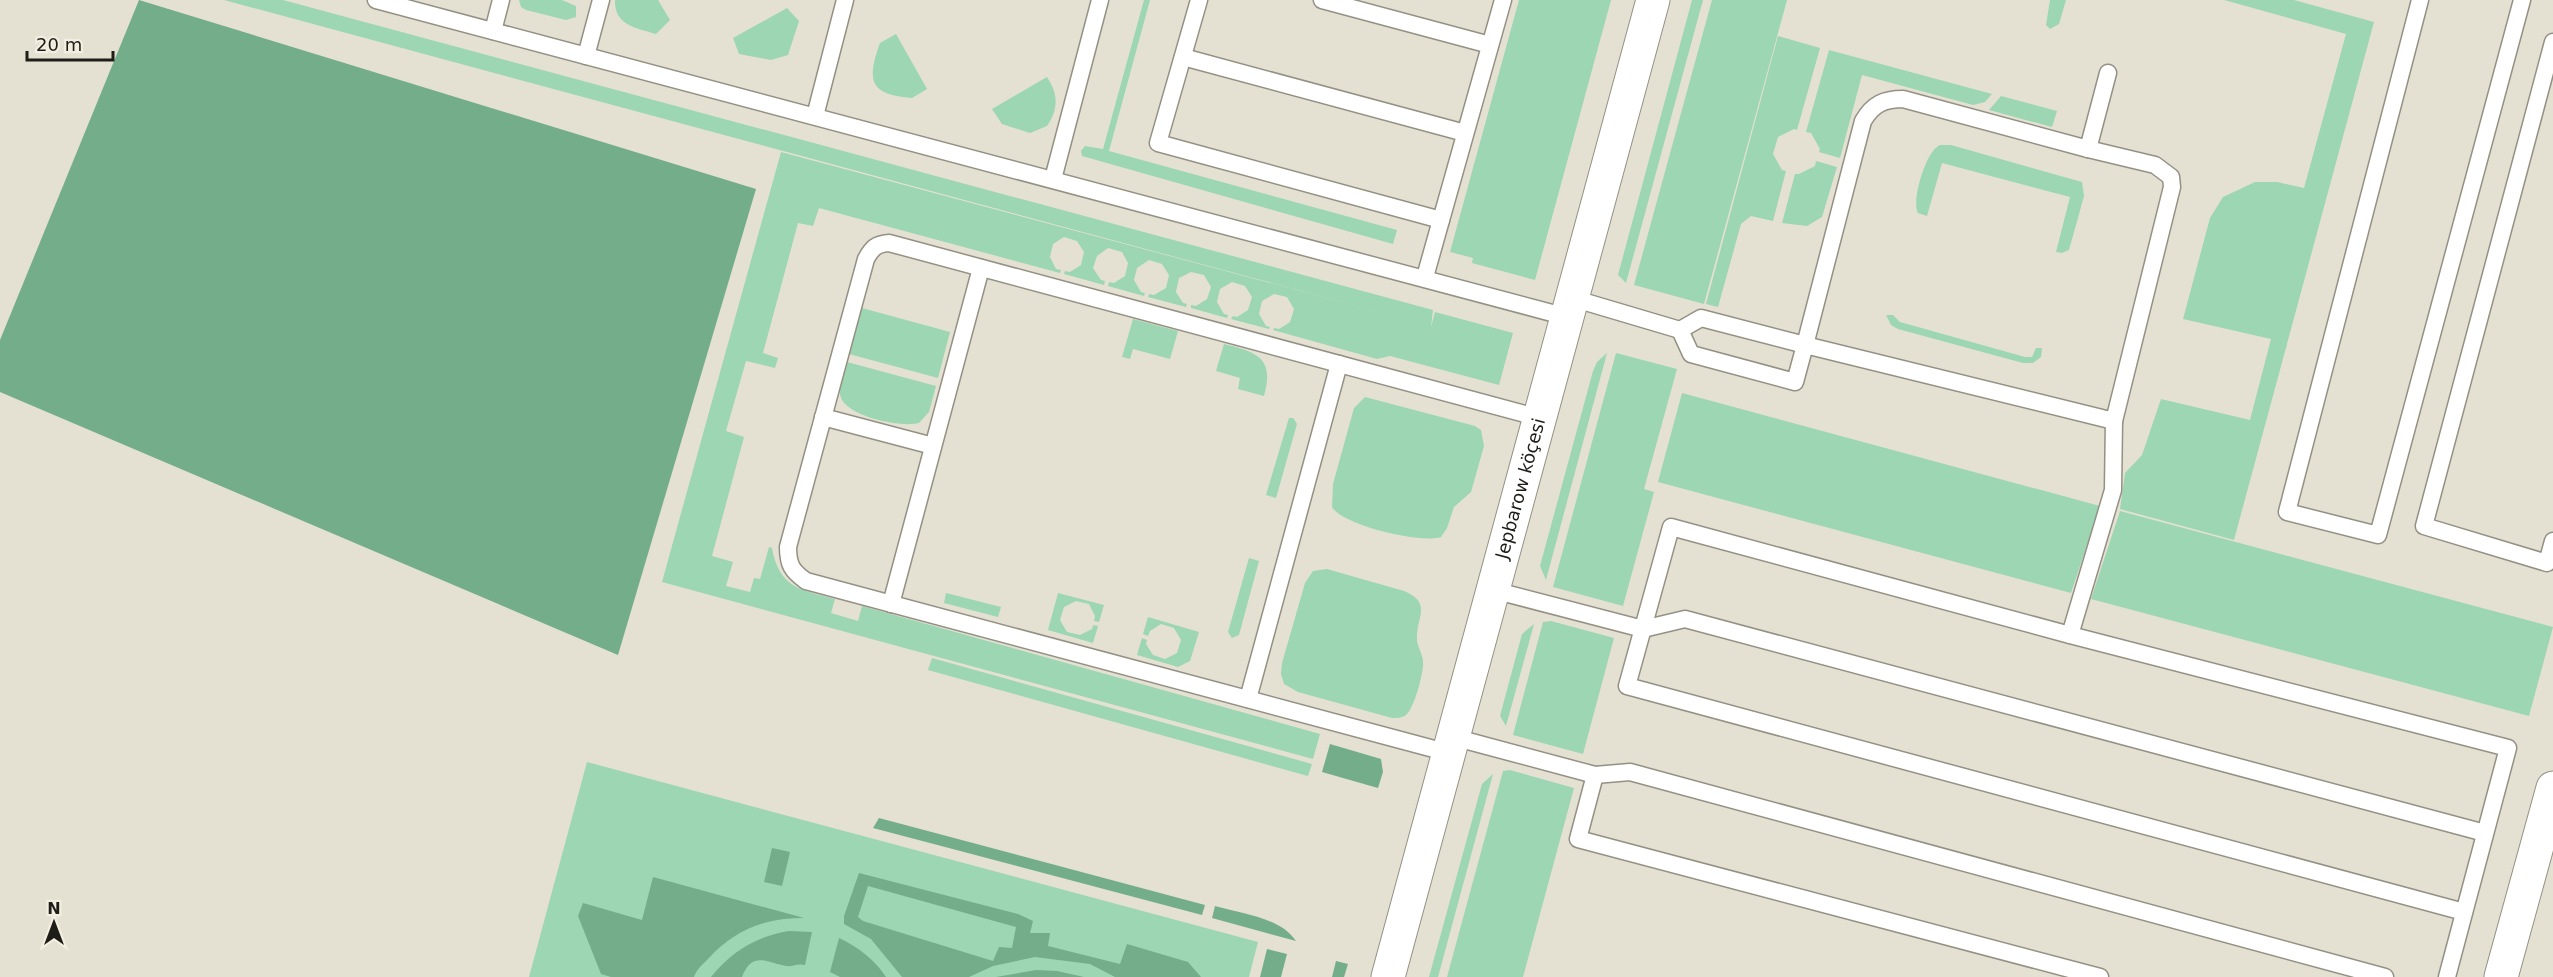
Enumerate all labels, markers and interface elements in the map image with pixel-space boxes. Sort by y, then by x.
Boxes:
scale bar [27,24,112,62]
text: 20 m [36,34,82,55]
street label: Jepbarow köçesi [1491,416,1549,562]
north arrow [24,893,84,953]
text: N [47,899,61,918]

